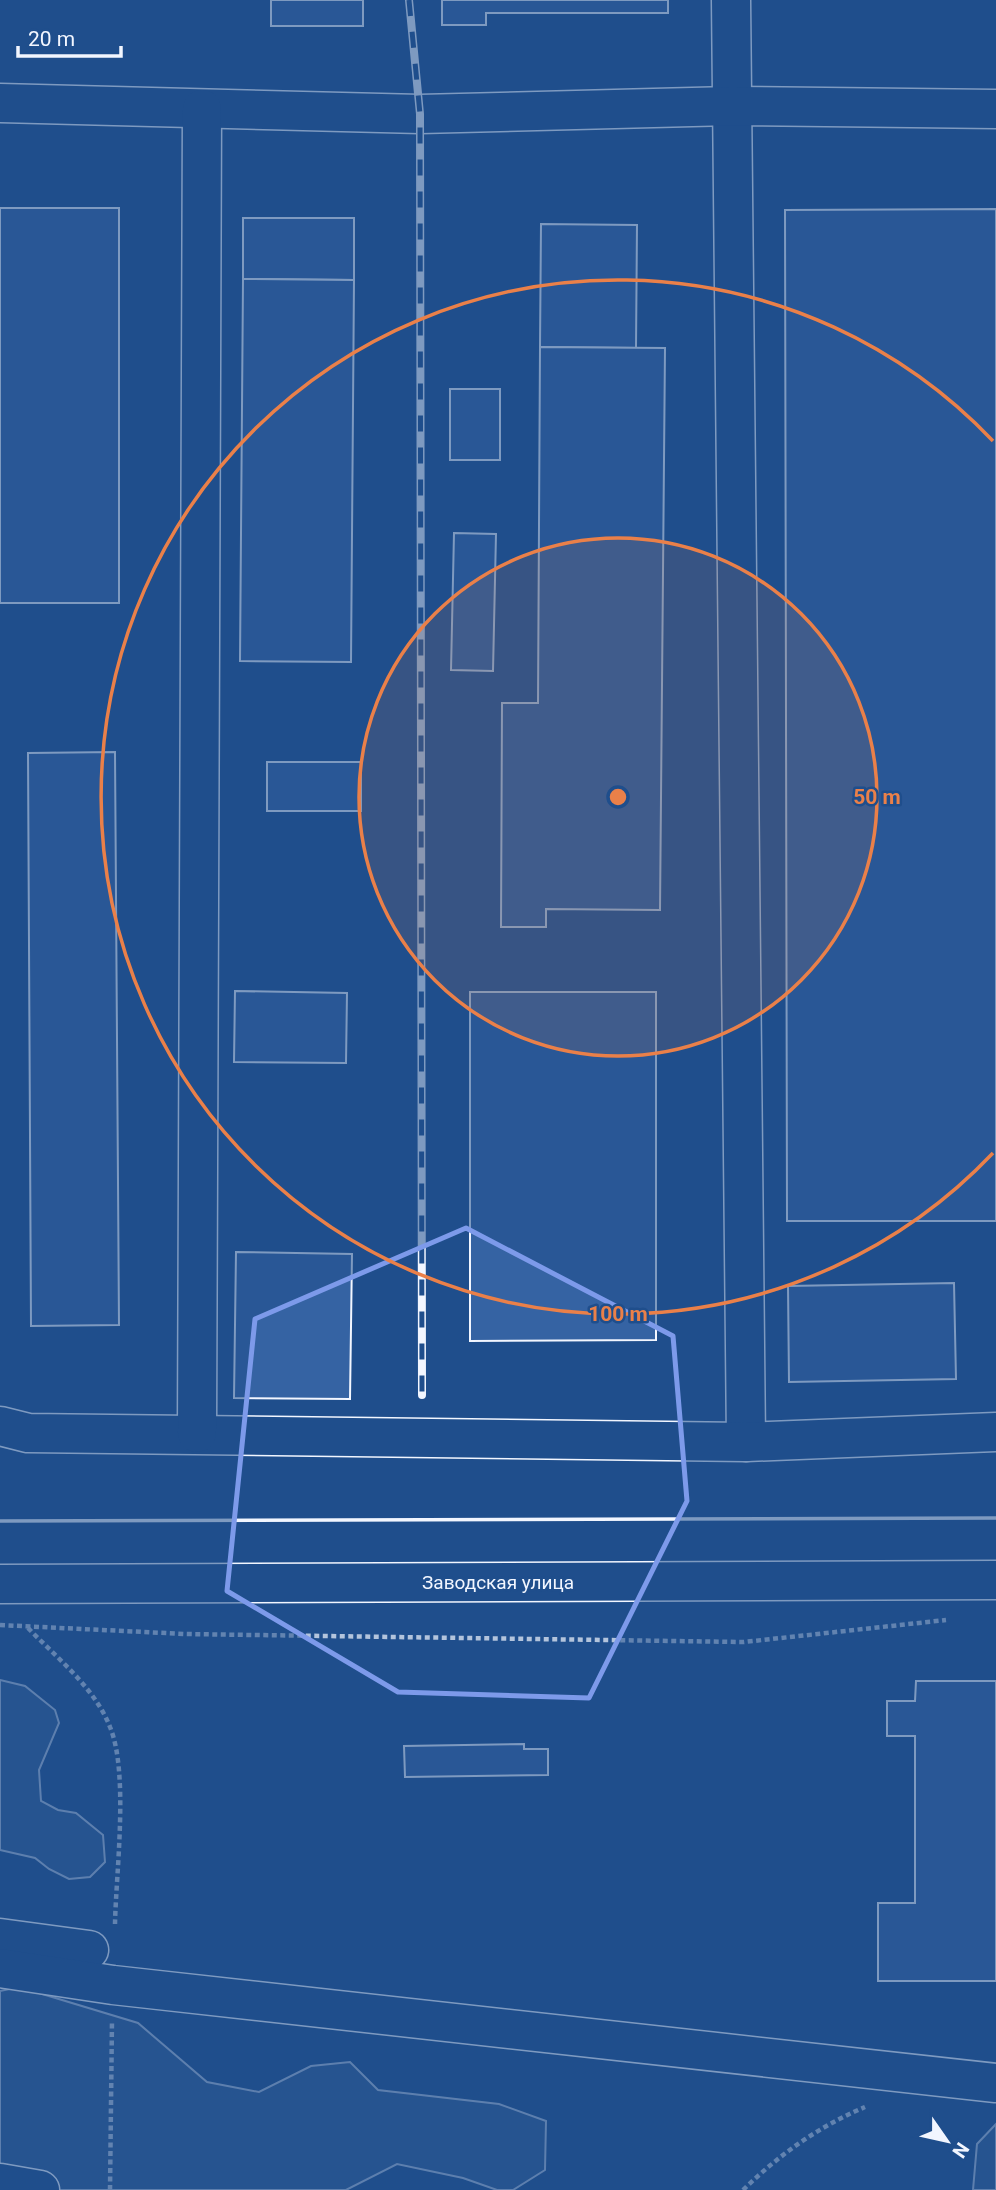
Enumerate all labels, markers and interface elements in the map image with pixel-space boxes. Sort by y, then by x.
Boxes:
scale bar [18,14,121,58]
text: 20 m [28,27,75,51]
centre of rings [606,785,630,809]
text: 50 m [853,785,901,809]
text: 100 m [588,1302,648,1326]
street label: Заводская улица [422,1571,574,1594]
north arrow [912,2106,982,2176]
text: N [947,2138,974,2162]

